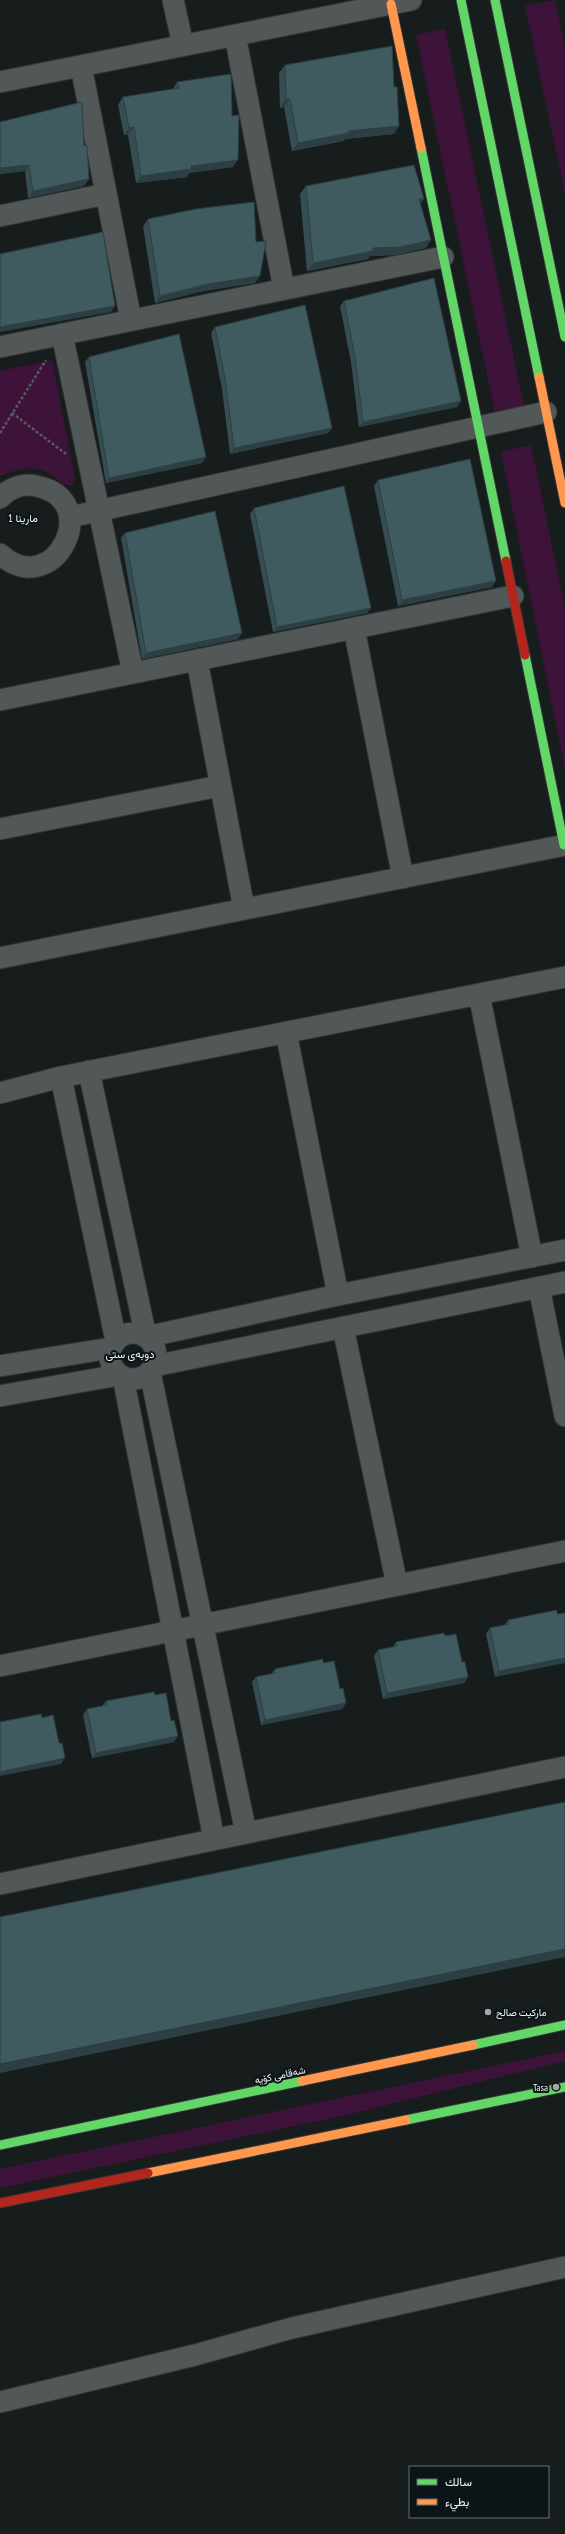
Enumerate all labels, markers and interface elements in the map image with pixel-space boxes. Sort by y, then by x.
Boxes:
district label: مارینا 1 [8,511,38,525]
district label: دوبه‌ی ستی [106,1347,154,1361]
place label: ماركيت صالح [496,2006,547,2019]
marker: ماركيت صالح [483,2007,493,2017]
street label: شەقامی کۆیە [253,2063,307,2087]
place label: Tasa [533,2081,548,2094]
marker: Tasa [551,2082,561,2092]
legend [409,2466,549,2518]
text: سالك [445,2474,472,2489]
text: بطيء [445,2494,469,2512]

